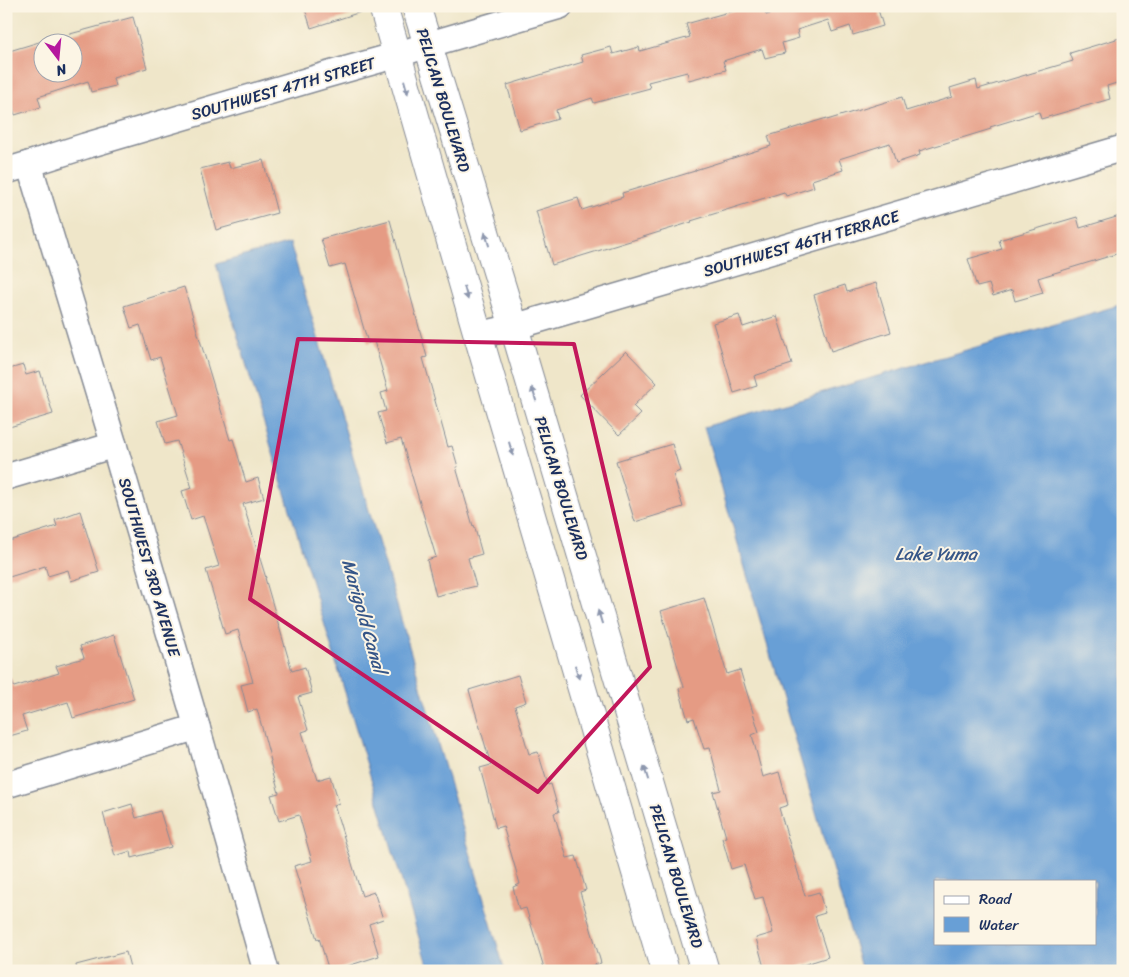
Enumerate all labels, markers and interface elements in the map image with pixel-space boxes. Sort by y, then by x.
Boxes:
street label: PELICAN BOULEVARD [408,24,479,176]
north arrow [32,32,82,82]
street label: SOUTHWEST 47TH STREET [188,48,380,129]
text: N [53,56,71,83]
one-way arrow [402,79,410,94]
street label: SOUTHWEST 46TH TERRACE [700,201,904,285]
one-way arrow [482,231,490,246]
one-way arrow [462,286,470,301]
one-way arrow [530,387,538,402]
street label: PELICAN BOULEVARD [526,412,597,564]
one-way arrow [508,442,516,457]
street label: SOUTHWEST 3RD AVENUE [110,474,189,661]
water label: Lake Yuma [895,538,979,570]
water label: Marigold Canal [332,555,397,681]
one-way arrow [596,610,604,625]
one-way arrow [574,665,582,680]
one-way arrow [642,765,650,780]
street label: PELICAN BOULEVARD [641,800,712,952]
legend [934,880,1096,944]
text: Road [979,886,1012,912]
text: Water [979,912,1019,938]

